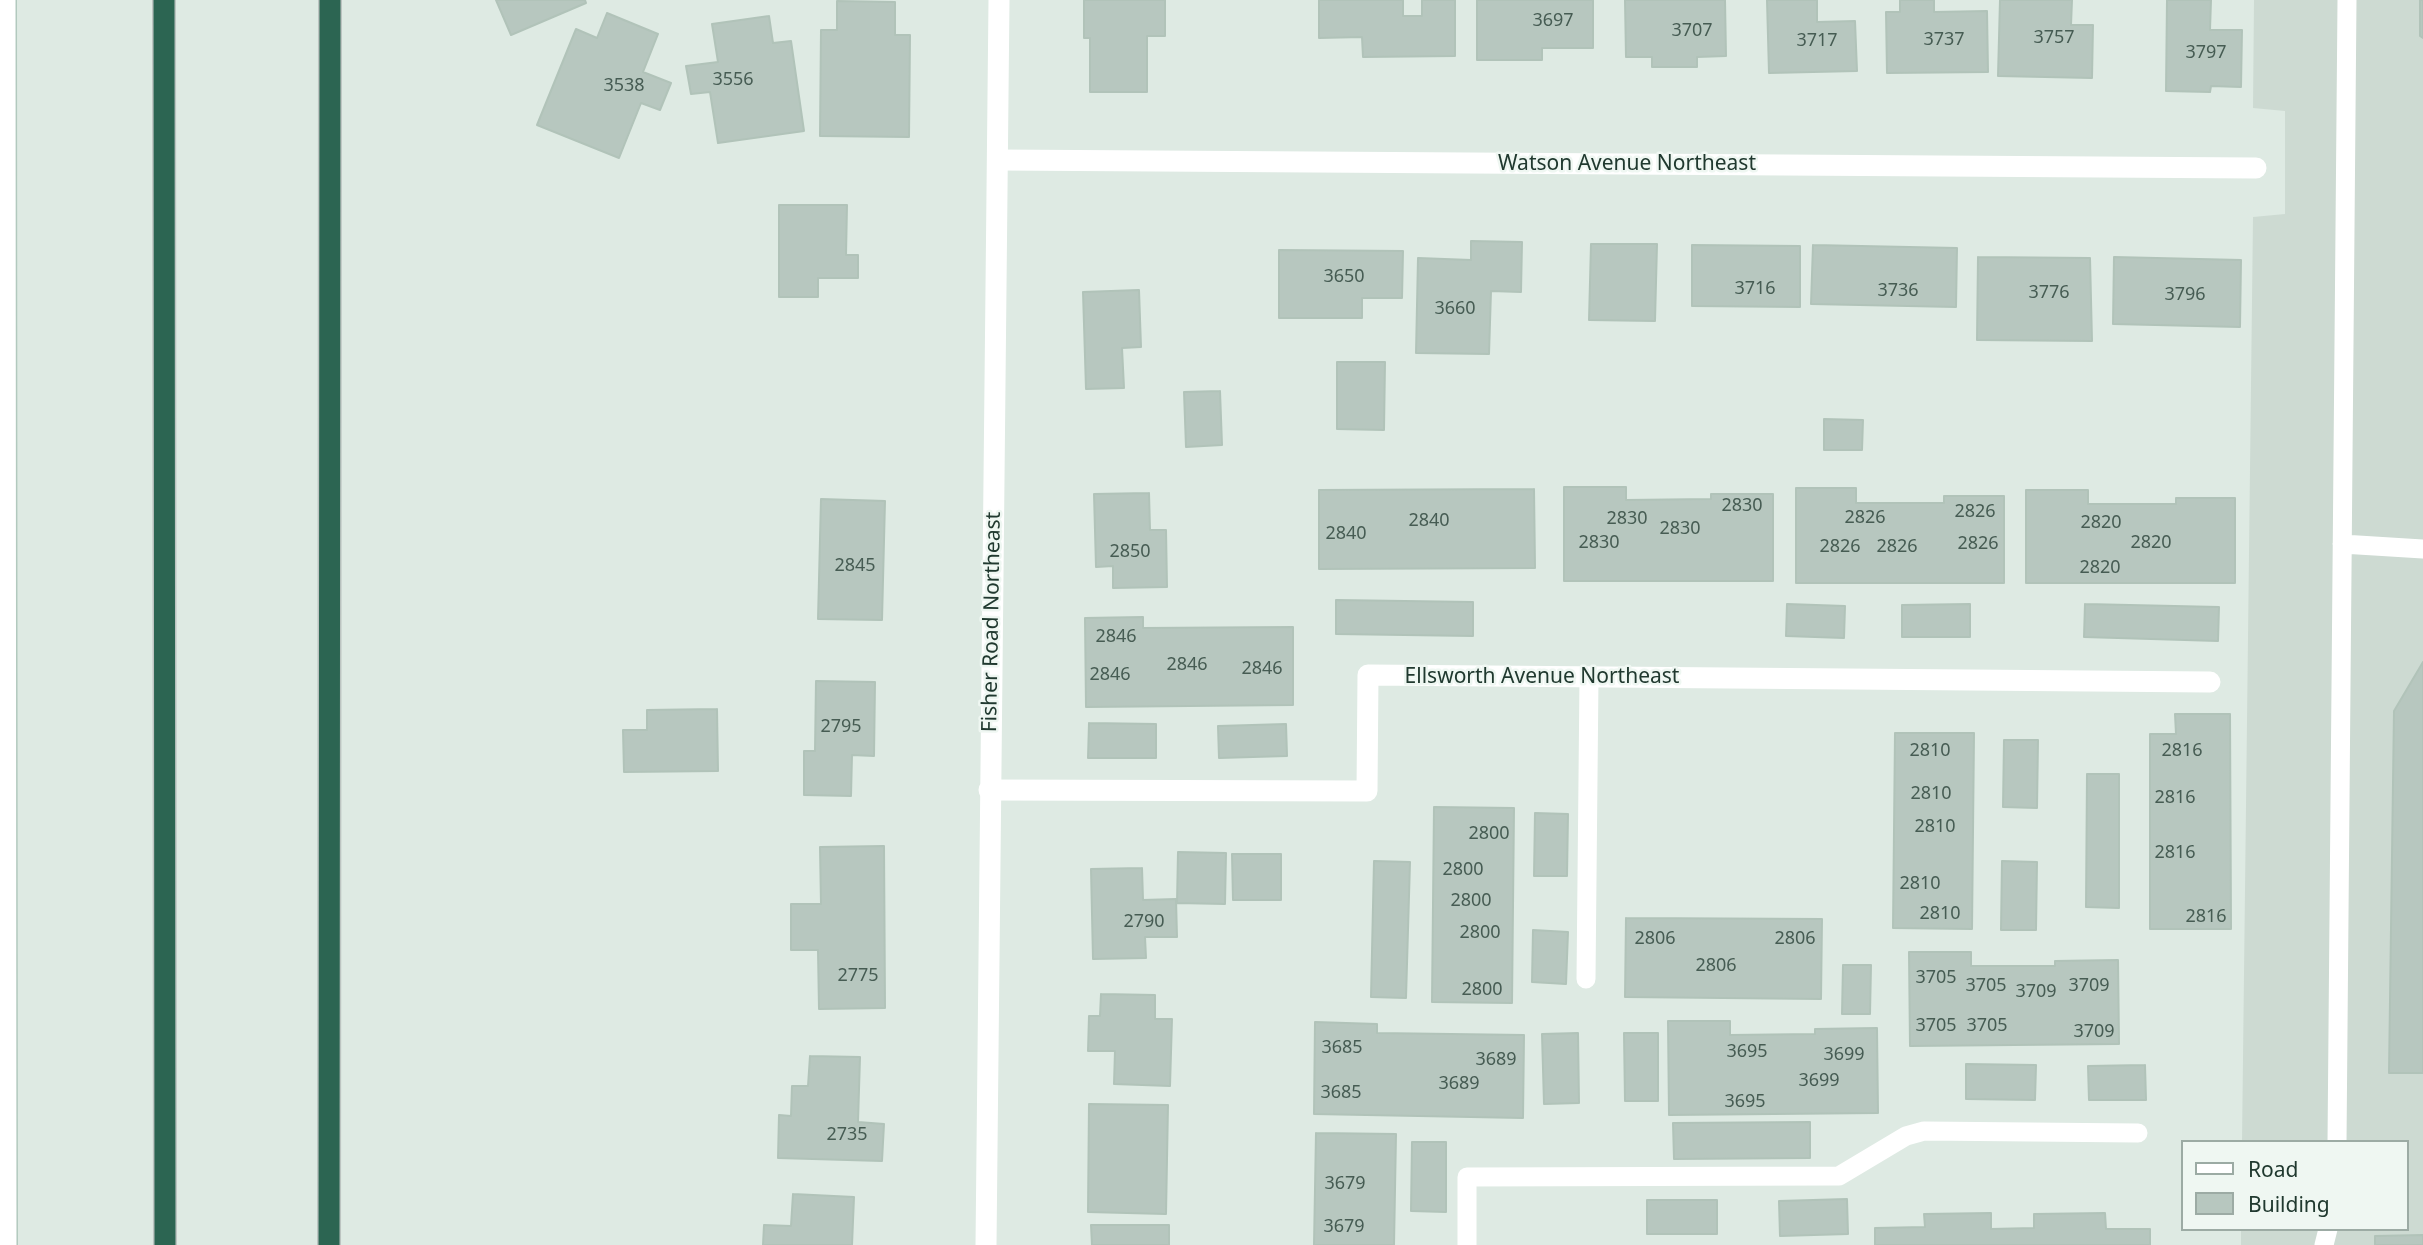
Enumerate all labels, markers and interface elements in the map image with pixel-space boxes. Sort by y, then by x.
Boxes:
house number: 3697 [1532,10,1574,32]
house number: 3707 [1671,20,1713,42]
house number: 3757 [2033,27,2075,49]
house number: 3737 [1923,29,1965,51]
house number: 3717 [1796,30,1838,52]
house number: 3797 [2185,42,2227,64]
house number: 3556 [712,69,754,91]
house number: 3538 [603,75,645,97]
street label: Watson Avenue Northeast [1498,151,1756,177]
house number: 3650 [1323,266,1365,288]
house number: 3716 [1734,278,1776,300]
house number: 3736 [1877,280,1919,302]
house number: 3776 [2028,282,2070,304]
house number: 3796 [2164,284,2206,306]
house number: 3660 [1434,298,1476,320]
house number: 2830 [1721,495,1763,517]
house number: 2826 [1954,501,1996,523]
house number: 2826 [1844,507,1886,529]
house number: 2830 [1606,508,1648,530]
house number: 2840 [1408,510,1450,532]
street label: Fisher Road Northeast [977,512,1007,732]
house number: 2820 [2080,512,2122,534]
house number: 2830 [1659,518,1701,540]
house number: 2840 [1325,523,1367,545]
house number: 2830 [1578,532,1620,554]
house number: 2820 [2130,532,2172,554]
house number: 2826 [1957,533,1999,555]
house number: 2826 [1819,536,1861,558]
house number: 2826 [1876,536,1918,558]
house number: 2850 [1109,541,1151,563]
house number: 2845 [834,555,876,577]
house number: 2820 [2079,557,2121,579]
house number: 2846 [1095,626,1137,648]
house number: 2846 [1166,654,1208,676]
house number: 2846 [1241,658,1283,680]
house number: 2846 [1089,664,1131,686]
street label: Ellsworth Avenue Northeast [1405,664,1679,690]
house number: 2795 [820,716,862,738]
house number: 2810 [1909,740,1951,762]
house number: 2816 [2161,740,2203,762]
house number: 2810 [1910,783,1952,805]
house number: 2816 [2154,787,2196,809]
house number: 2810 [1914,816,1956,838]
house number: 2800 [1468,823,1510,845]
house number: 2816 [2154,842,2196,864]
house number: 2800 [1442,859,1484,881]
house number: 2810 [1899,873,1941,895]
house number: 2800 [1450,890,1492,912]
house number: 2810 [1919,903,1961,925]
house number: 2816 [2185,906,2227,928]
house number: 2790 [1123,911,1165,933]
house number: 2800 [1459,922,1501,944]
house number: 2806 [1634,928,1676,950]
house number: 2806 [1774,928,1816,950]
house number: 2806 [1695,955,1737,977]
house number: 2775 [837,965,879,987]
house number: 3705 [1915,967,1957,989]
house number: 3705 [1965,975,2007,997]
house number: 3709 [2068,975,2110,997]
house number: 2800 [1461,979,1503,1001]
house number: 3709 [2015,981,2057,1003]
house number: 3705 [1915,1015,1957,1037]
house number: 3705 [1966,1015,2008,1037]
house number: 3709 [2073,1021,2115,1043]
house number: 3685 [1321,1037,1363,1059]
house number: 3695 [1726,1041,1768,1063]
house number: 3699 [1823,1044,1865,1066]
house number: 3689 [1475,1049,1517,1071]
house number: 3699 [1798,1070,1840,1092]
house number: 3689 [1438,1073,1480,1095]
house number: 3685 [1320,1082,1362,1104]
house number: 3695 [1724,1091,1766,1113]
house number: 2735 [826,1124,868,1146]
legend [2182,1140,2409,1231]
text: Road [2248,1155,2298,1183]
house number: 3679 [1324,1173,1366,1195]
text: Building [2248,1190,2330,1218]
house number: 3679 [1323,1216,1365,1238]

